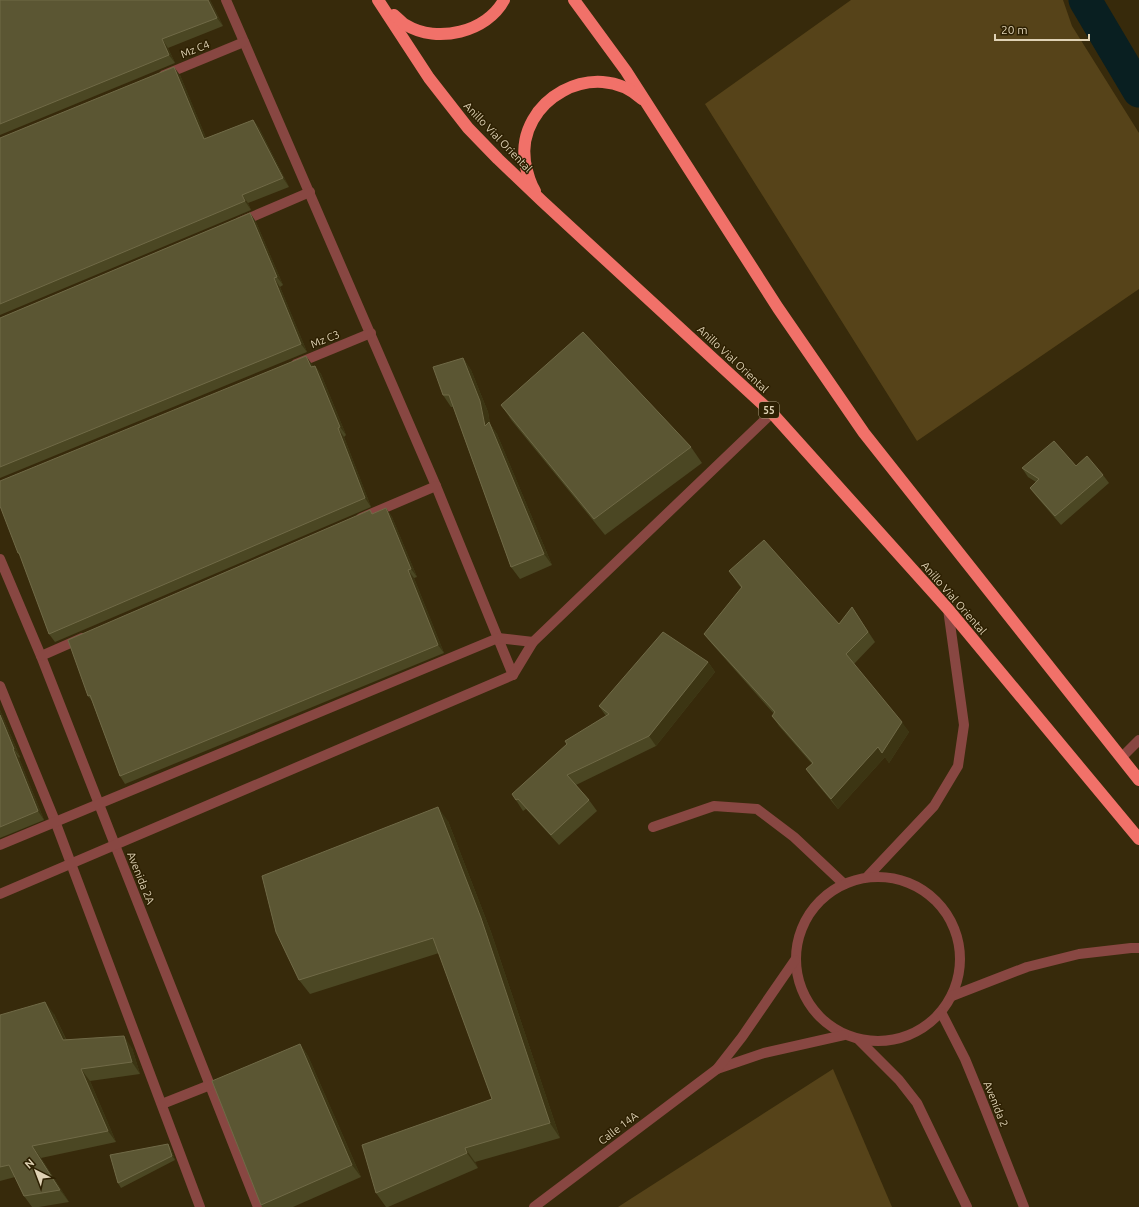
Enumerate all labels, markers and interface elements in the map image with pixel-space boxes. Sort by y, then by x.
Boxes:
scale bar [995,16,1089,42]
text: 20 m [1001,23,1028,36]
street label: Mz C4 [179,38,211,60]
street label: Anillo Vial Oriental [462,100,535,175]
street label: Anillo Vial Oriental [695,323,771,395]
street label: Mz C3 [309,328,341,350]
road number: 55 [759,402,779,418]
street label: Anillo Vial Oriental [919,559,989,637]
street label: Avenida 2A [125,850,157,907]
street label: Avenida 2 [981,1079,1011,1129]
street label: Calle 14A [596,1109,641,1147]
north arrow [16,1151,56,1191]
text: N [22,1156,36,1171]

